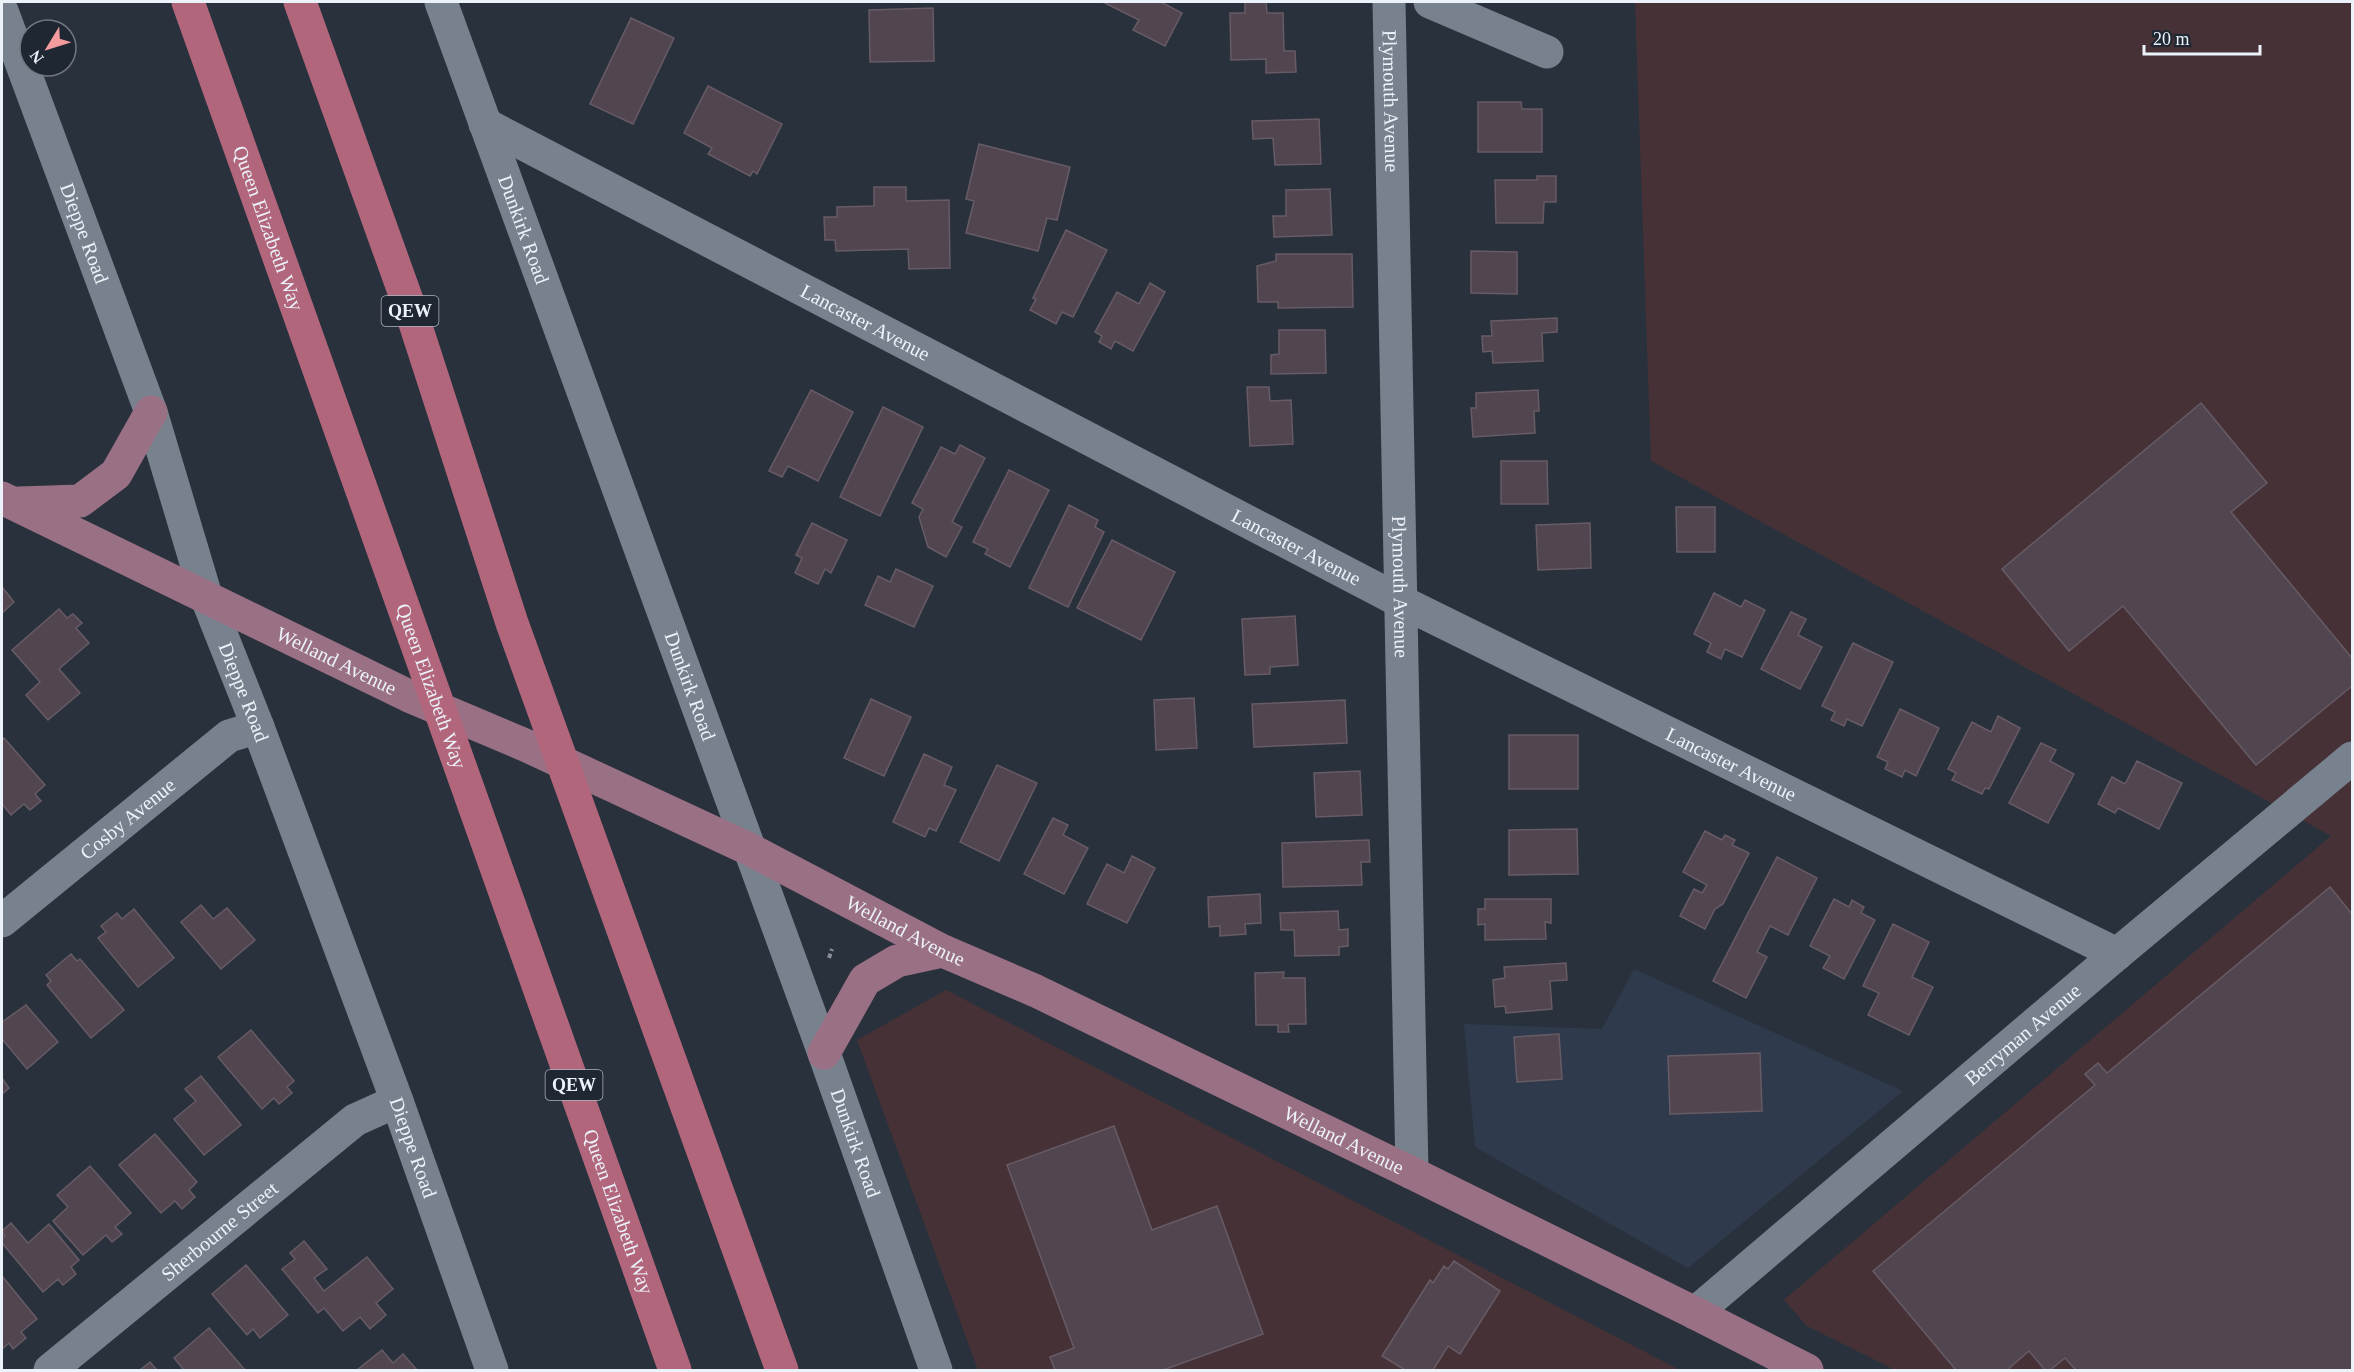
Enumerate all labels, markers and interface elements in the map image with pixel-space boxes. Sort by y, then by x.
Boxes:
north arrow [18,18,78,78]
scale bar [2144,18,2260,56]
text: 20 m [2153,29,2190,49]
street label: Plymouth Avenue [1378,30,1403,173]
text: N [26,47,47,67]
street label: Queen Elizabeth Way [229,143,308,314]
street label: Dunkirk Road [494,172,554,287]
street label: Dieppe Road [56,180,113,286]
street label: Lancaster Avenue [797,280,934,365]
road number: QEW [382,296,438,326]
street label: Lancaster Avenue [1228,504,1365,590]
street label: Plymouth Avenue [1387,515,1413,658]
street label: Queen Elizabeth Way [392,600,471,772]
street label: Welland Avenue [273,622,400,699]
street label: Dunkirk Road [660,629,720,743]
street label: Dieppe Road [214,639,273,745]
street label: Lancaster Avenue [1662,723,1800,805]
street label: Cosby Avenue [76,773,179,864]
street label: Welland Avenue [842,891,968,970]
street label: Berryman Avenue [1960,979,2085,1090]
road number: QEW [546,1070,602,1100]
street label: Dunkirk Road [826,1086,885,1200]
street label: Dieppe Road [386,1094,441,1201]
street label: Welland Avenue [1280,1102,1408,1178]
street label: Queen Elizabeth Way [579,1126,658,1297]
street label: Sherbourne Street [157,1177,282,1285]

